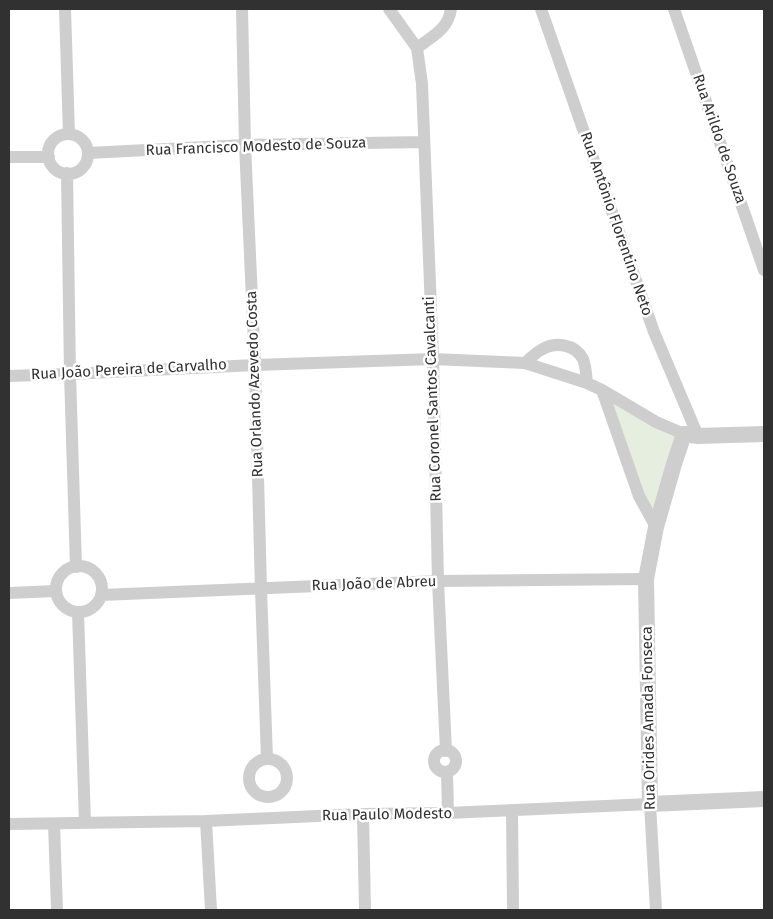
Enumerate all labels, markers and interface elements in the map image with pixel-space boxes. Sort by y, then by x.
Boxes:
street label: Rua Arildo de Souza [688,72,750,206]
street label: Rua Antônio Florentino Neto [576,130,656,318]
street label: Rua Francisco Modesto de Souza [145,134,367,160]
street label: Rua Orlando Azevedo Costa [243,290,267,478]
street label: Rua Coronel Santos Cavalcanti [420,296,446,502]
street label: Rua João Pereira de Carvalho [31,356,227,384]
street label: Rua João de Abreu [311,573,437,595]
street label: Rua Orides Amada Fonseca [638,626,660,810]
street label: Rua Paulo Modesto [322,805,452,825]

